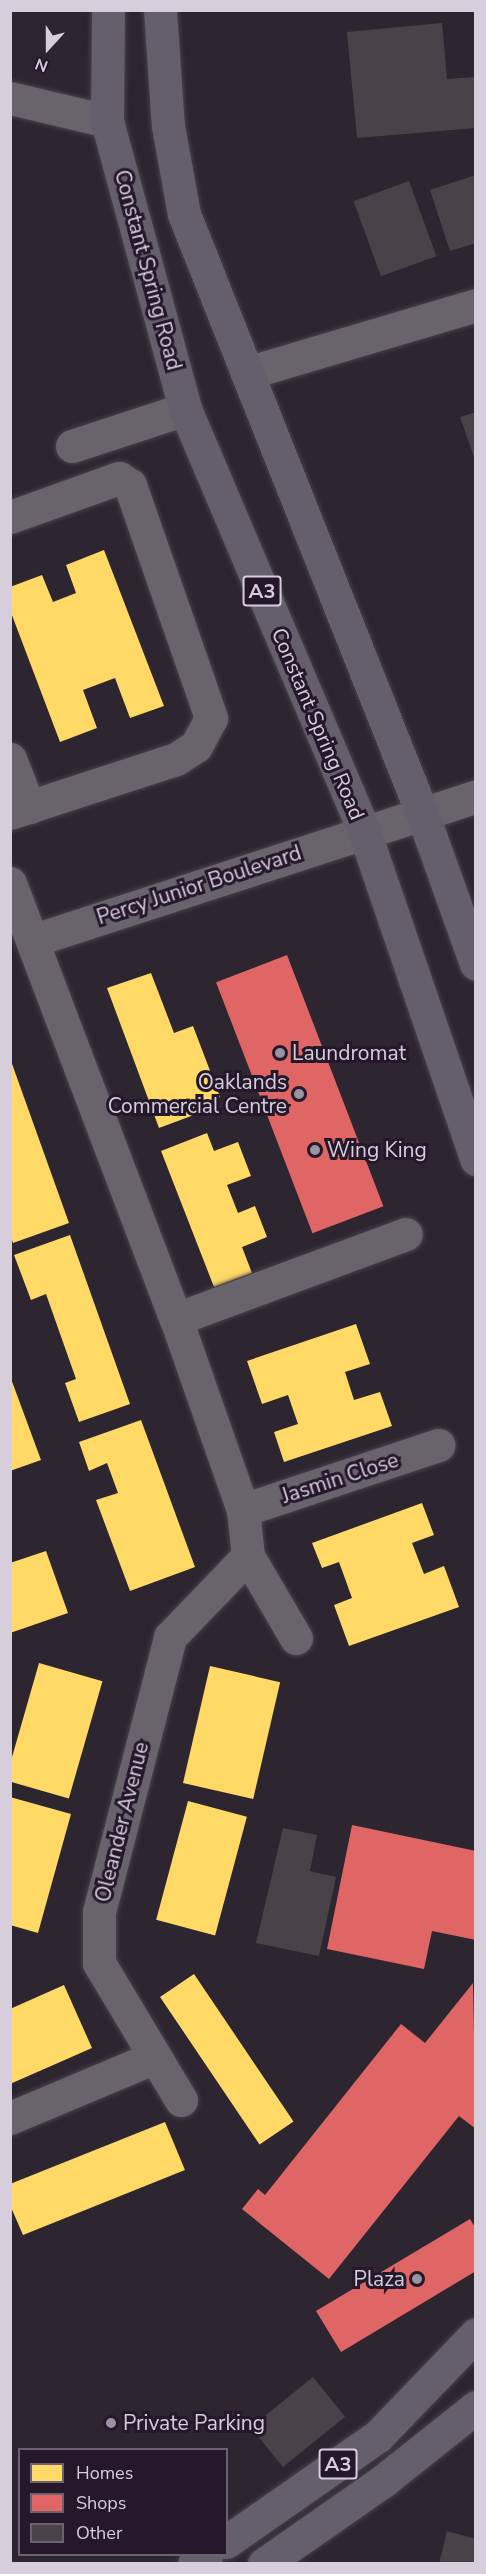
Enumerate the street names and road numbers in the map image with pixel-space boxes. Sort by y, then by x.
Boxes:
street label: Constant Spring Road [109,167,187,373]
road number: A3 [242,574,282,608]
street label: Constant Spring Road [266,624,370,824]
street label: Percy Junior Boulevard [94,840,304,930]
street label: Jasmin Close [278,1447,402,1509]
street label: Oleander Avenue [90,1739,154,1905]
road number: A3 [318,2447,358,2481]

